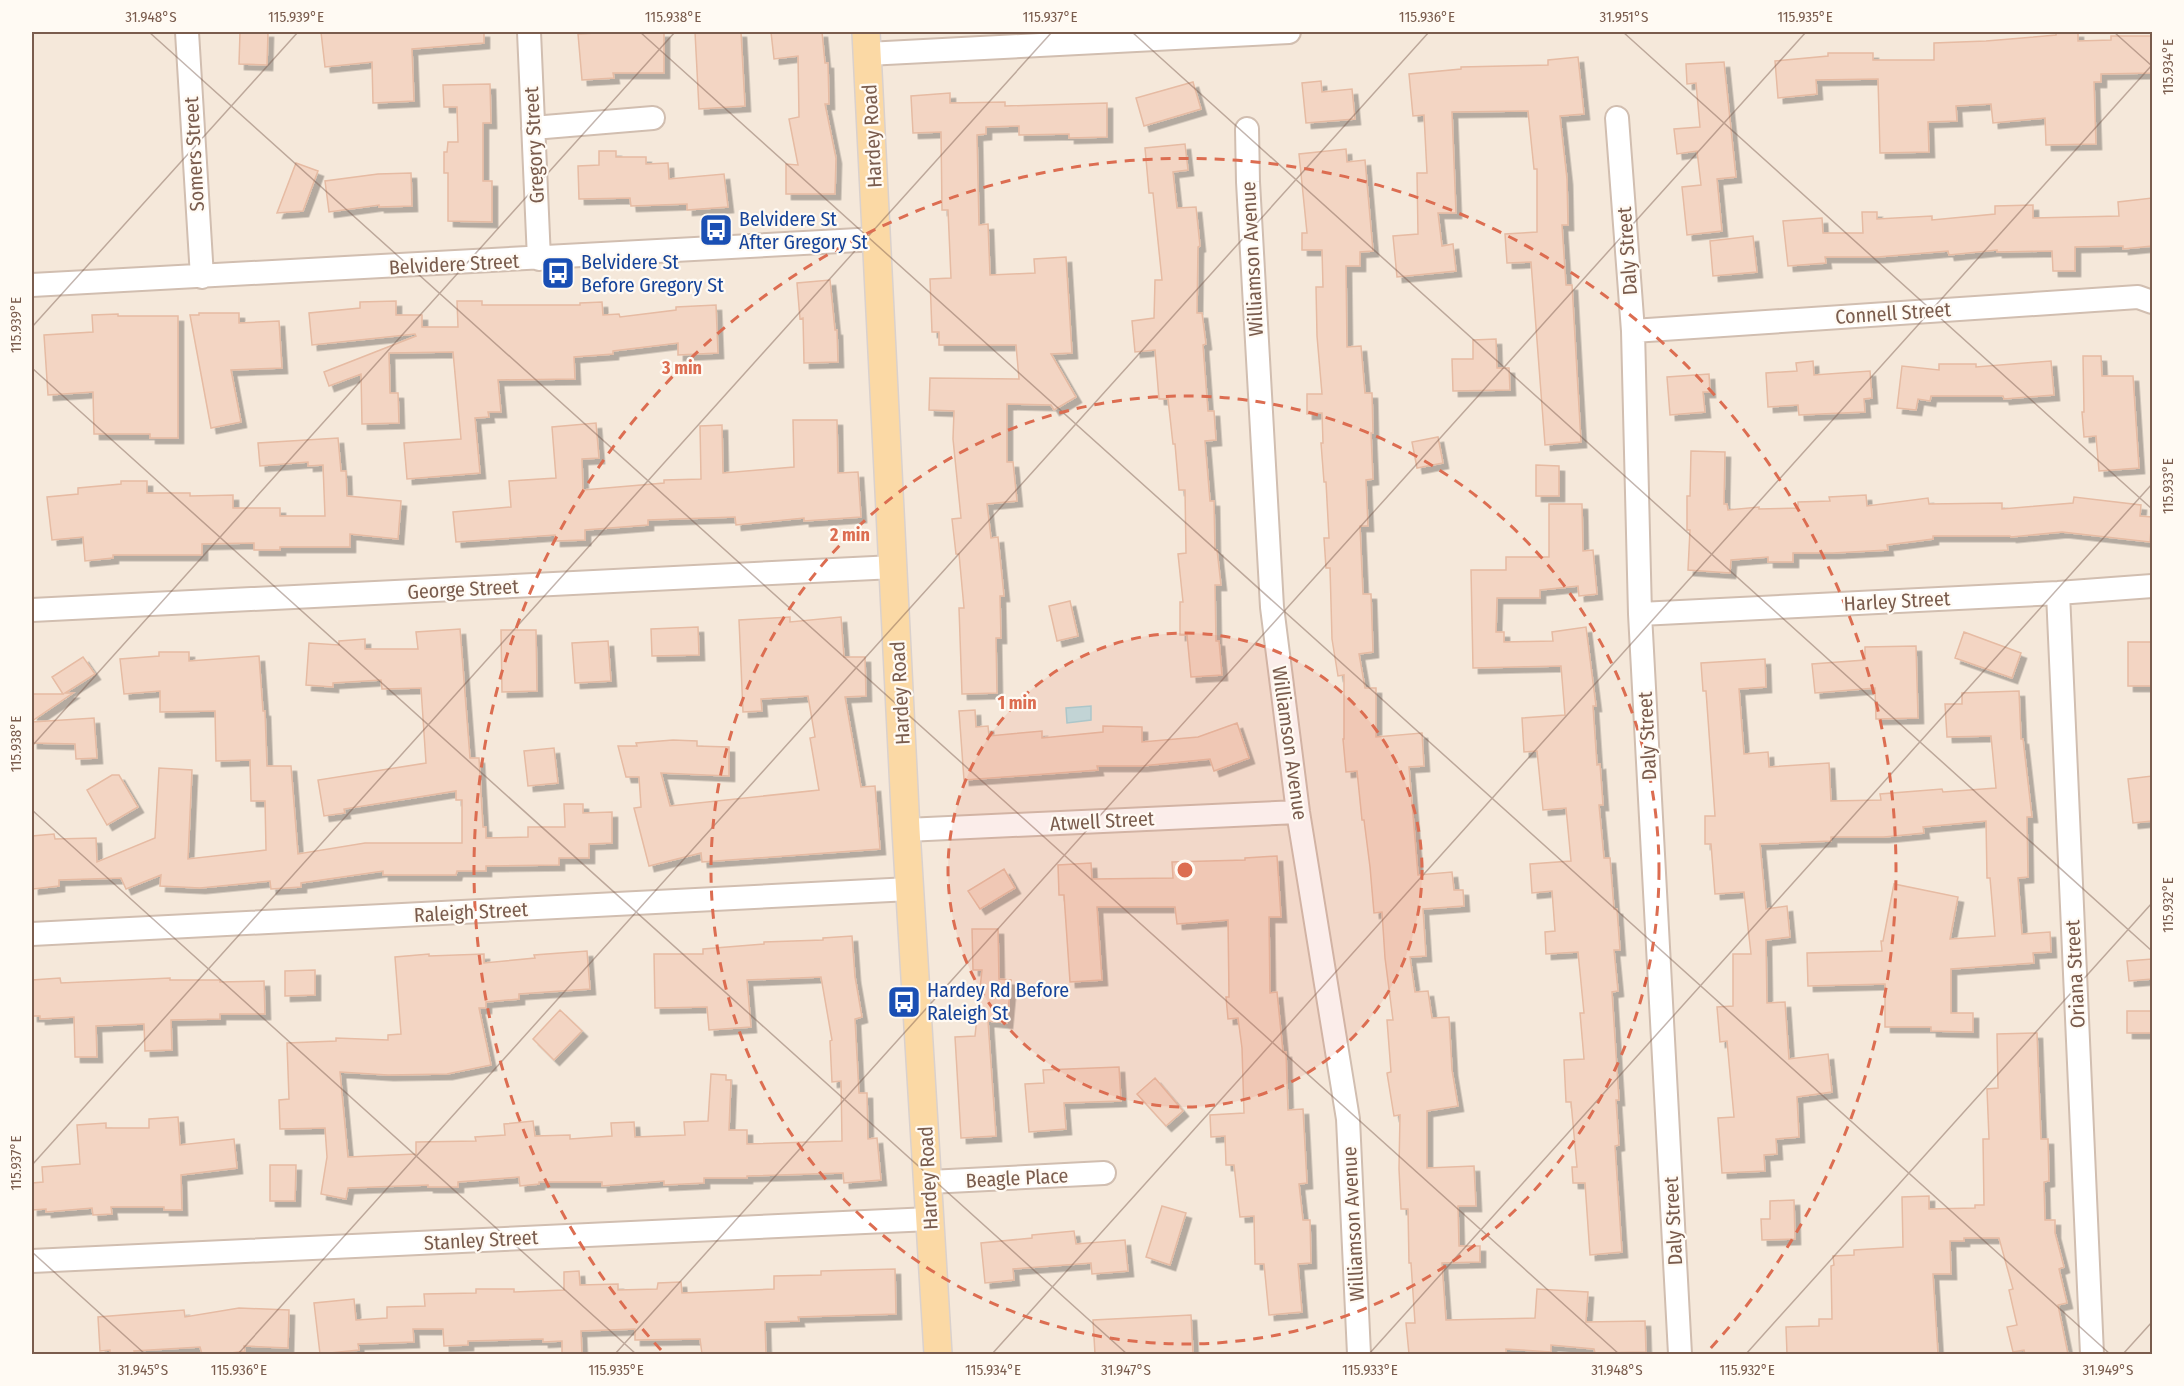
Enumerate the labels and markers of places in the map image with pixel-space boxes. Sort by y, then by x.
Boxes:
place label: Belvidere St After Gregory St [739,207,868,254]
bus stop icon: Belvidere St After Gregory St [698,212,734,248]
place label: Belvidere St Before Gregory St [581,250,724,297]
bus stop icon: Belvidere St Before Gregory St [540,255,576,291]
centre of rings [1175,860,1195,880]
place label: Hardey Rd Before Raleigh St [927,978,1069,1025]
bus stop icon: Hardey Rd Before Raleigh St [886,984,922,1020]

